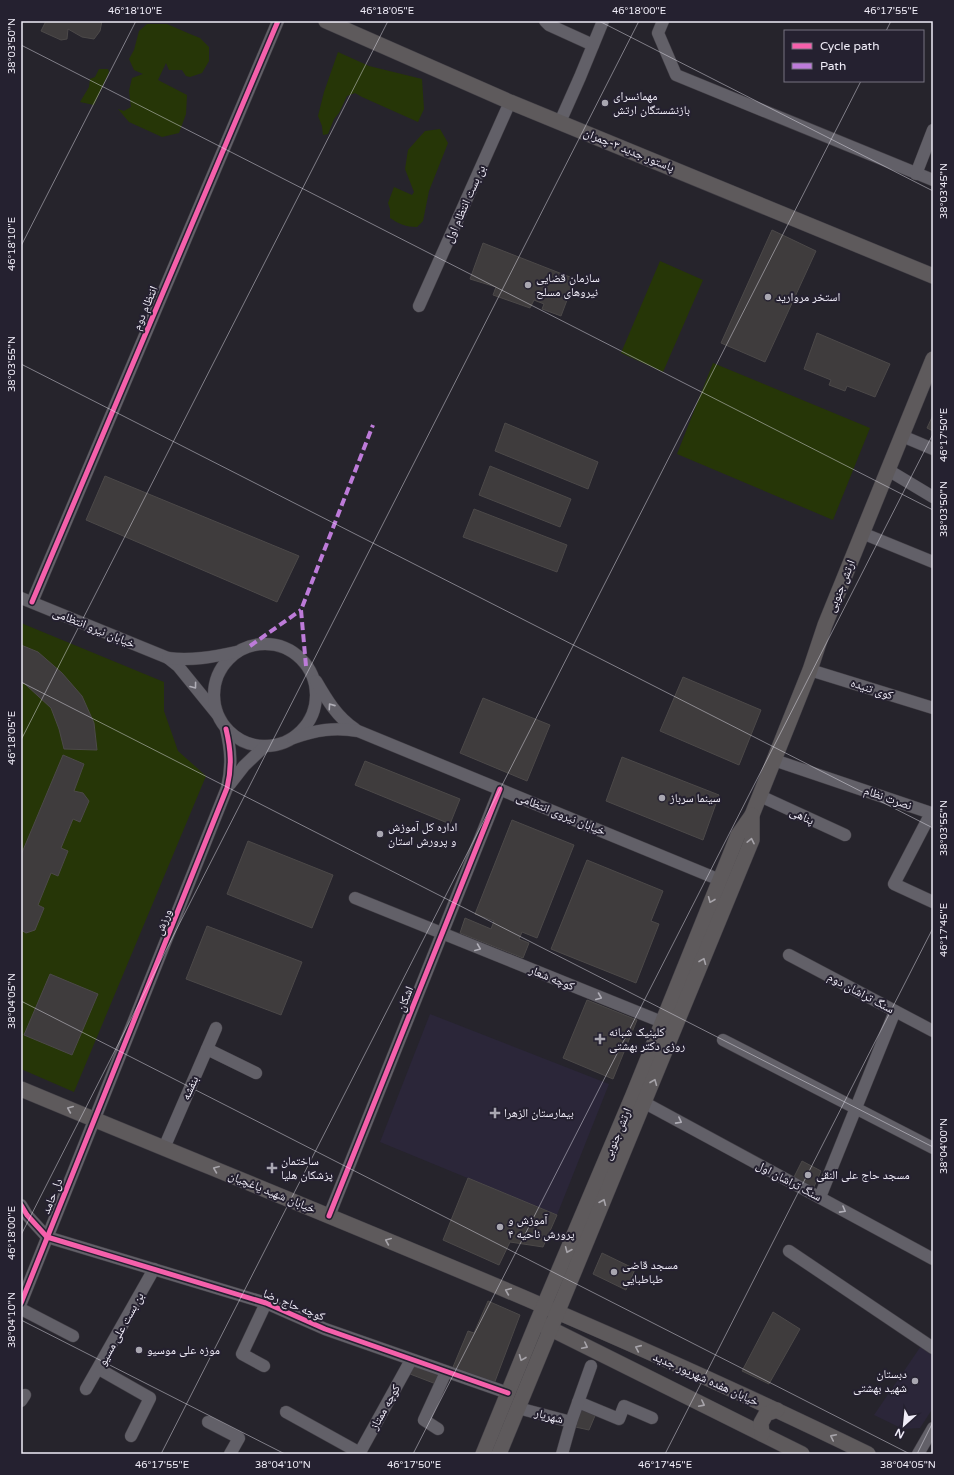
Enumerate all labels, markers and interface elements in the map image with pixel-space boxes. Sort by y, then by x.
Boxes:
text: 46°18'10"E [108,5,162,17]
text: 46°18'05"E [360,5,414,17]
text: 46°18'00"E [612,5,666,17]
text: 46°17'55"E [864,5,918,17]
text: 38°03'50"N [6,18,18,74]
legend [784,30,924,82]
text: Cycle path [820,39,879,53]
text: Path [820,59,846,73]
place label: مهمانسرای بازنشستگان ارتش [613,89,690,117]
marker: مهمانسرای بازنشستگان ارتش [600,98,610,108]
street label: پاستور جدید ۳-چمران [582,125,677,175]
street label: بن بست انتظام اول [442,163,489,245]
text: 38°03'45"N [938,163,950,219]
text: 46°18'10"E [6,217,18,271]
place label: سازمان قضایی نیروهای مسلح [536,271,600,299]
marker: سازمان قضایی نیروهای مسلح [523,280,533,290]
street label: انتظام دوم [129,284,162,333]
place label: استخر مروارید [776,290,840,304]
marker: استخر مروارید [763,292,773,302]
text: 38°03'55"N [6,336,18,392]
text: 46°17'50"E [938,408,950,462]
text: 38°03'50"N [938,481,950,537]
street label: ارتش جنوبی [824,558,858,614]
street label: خیابان نیرو انتظامی [51,605,138,651]
street label: کوی تنیده [849,676,895,703]
one-way arrow [190,682,197,689]
one-way arrow [329,703,336,710]
text: 46°18'05"E [6,711,18,765]
street label: نصرت نظام [862,783,914,814]
street label: خیابان نیروی انتظامی [514,790,608,839]
place label: سینما سرباز [669,791,721,805]
marker: سینما سرباز [657,793,667,803]
text: 38°03'55"N [938,800,950,856]
street label: پناهی [788,804,817,828]
place label: اداره کل آموزش و پرورش استان [388,820,457,848]
marker: اداره کل آموزش و پرورش استان [375,829,385,839]
one-way arrow [746,837,754,844]
one-way arrow [708,897,716,904]
text: 46°17'45"E [938,903,950,957]
street label: ورزش [151,907,175,937]
one-way arrow [475,944,482,952]
one-way arrow [698,958,706,966]
street label: کوچه شعار [527,962,577,993]
street label: سنگ تراشان دوم [825,970,897,1017]
text: 38°04'05"N [6,973,18,1029]
street label: اشکان [394,984,416,1014]
one-way arrow [596,992,603,1000]
place label: کلینیک شبانه روزی دکتر بهشتی [609,1025,685,1053]
marker: کلینیک شبانه روزی دکتر بهشتی [594,1033,606,1045]
street label: بنفشه [179,1074,202,1102]
one-way arrow [649,1078,657,1085]
one-way arrow [67,1106,74,1114]
place label: بیمارستان الزهرا [504,1106,574,1120]
street label: ارتش جنوبی [600,1106,635,1162]
marker: بیمارستان الزهرا [489,1107,501,1119]
one-way arrow [675,1117,682,1124]
text: 38°04'00"N [938,1118,950,1174]
place label: ساختمان پزشکان هلیا [281,1154,333,1182]
street label: سنگ تراشان اول [754,1158,824,1204]
marker: ساختمان پزشکان هلیا [266,1162,278,1174]
one-way arrow [213,1166,220,1174]
street label: خیابان شهید یاغچیان [226,1168,318,1216]
place label: مسجد حاج علی النقی [816,1168,910,1182]
marker: مسجد حاج علی النقی [803,1170,813,1180]
street label: دل حامد [39,1176,65,1216]
one-way arrow [599,1198,607,1205]
one-way arrow [839,1205,846,1212]
text: 46°18'00"E [6,1206,18,1260]
place label: آموزش و پرورش ناحیه ۴ [508,1213,575,1241]
marker: آموزش و پرورش ناحیه ۴ [495,1222,505,1232]
one-way arrow [385,1237,392,1245]
one-way arrow [564,1246,572,1253]
place label: مسجد قاضی طباطبایی [622,1258,678,1286]
marker: مسجد قاضی طباطبایی [609,1267,619,1277]
street label: کوچه حاج رضا [261,1286,327,1324]
one-way arrow [504,1288,511,1296]
street label: بن بست علی مسیو [95,1290,147,1368]
text: 38°04'10"N [6,1292,18,1348]
one-way arrow [581,1341,589,1348]
place label: موزه علی موسیو [147,1343,220,1357]
marker: موزه علی موسیو [134,1345,144,1355]
one-way arrow [634,1345,642,1353]
street label: خیابان هفده شهریور جدید [651,1349,761,1409]
one-way arrow [519,1353,527,1361]
place label: دبستان شهید بهشتی [853,1367,907,1395]
marker: دبستان شهید بهشتی [910,1376,920,1386]
street label: کوچه ممتاز [366,1382,403,1433]
one-way arrow [697,1399,705,1407]
street label: شهریار [532,1405,565,1427]
north arrow [884,1405,924,1445]
text: N [893,1426,907,1441]
one-way arrow [829,1434,837,1442]
text: 46°17'55"E [135,1459,189,1471]
text: 38°04'10"N [255,1459,311,1471]
text: 46°17'50"E [387,1459,441,1471]
text: 46°17'45"E [638,1459,692,1471]
text: 38°04'05"N [880,1459,936,1471]

